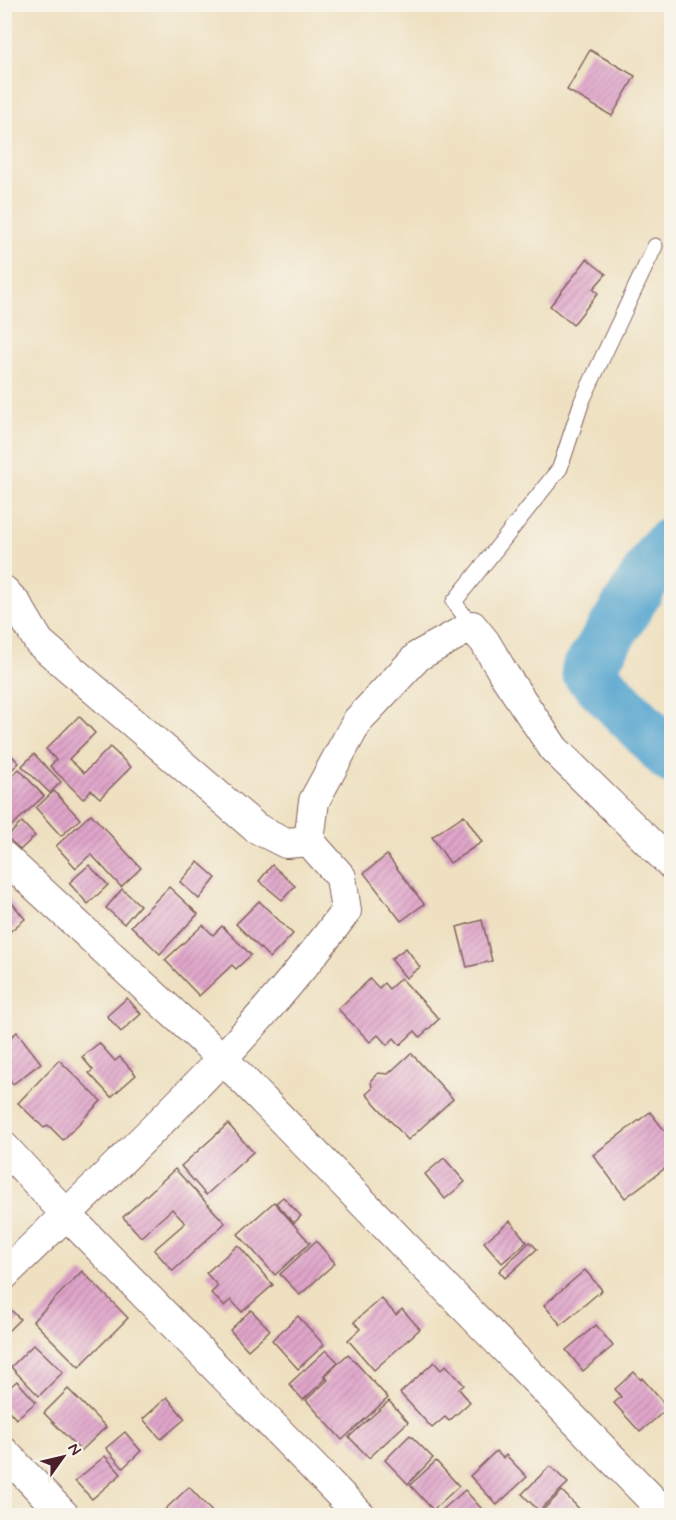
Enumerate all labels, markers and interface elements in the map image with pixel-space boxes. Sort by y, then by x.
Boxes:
north arrow [33,1427,93,1487]
text: N [63,1439,86,1460]

